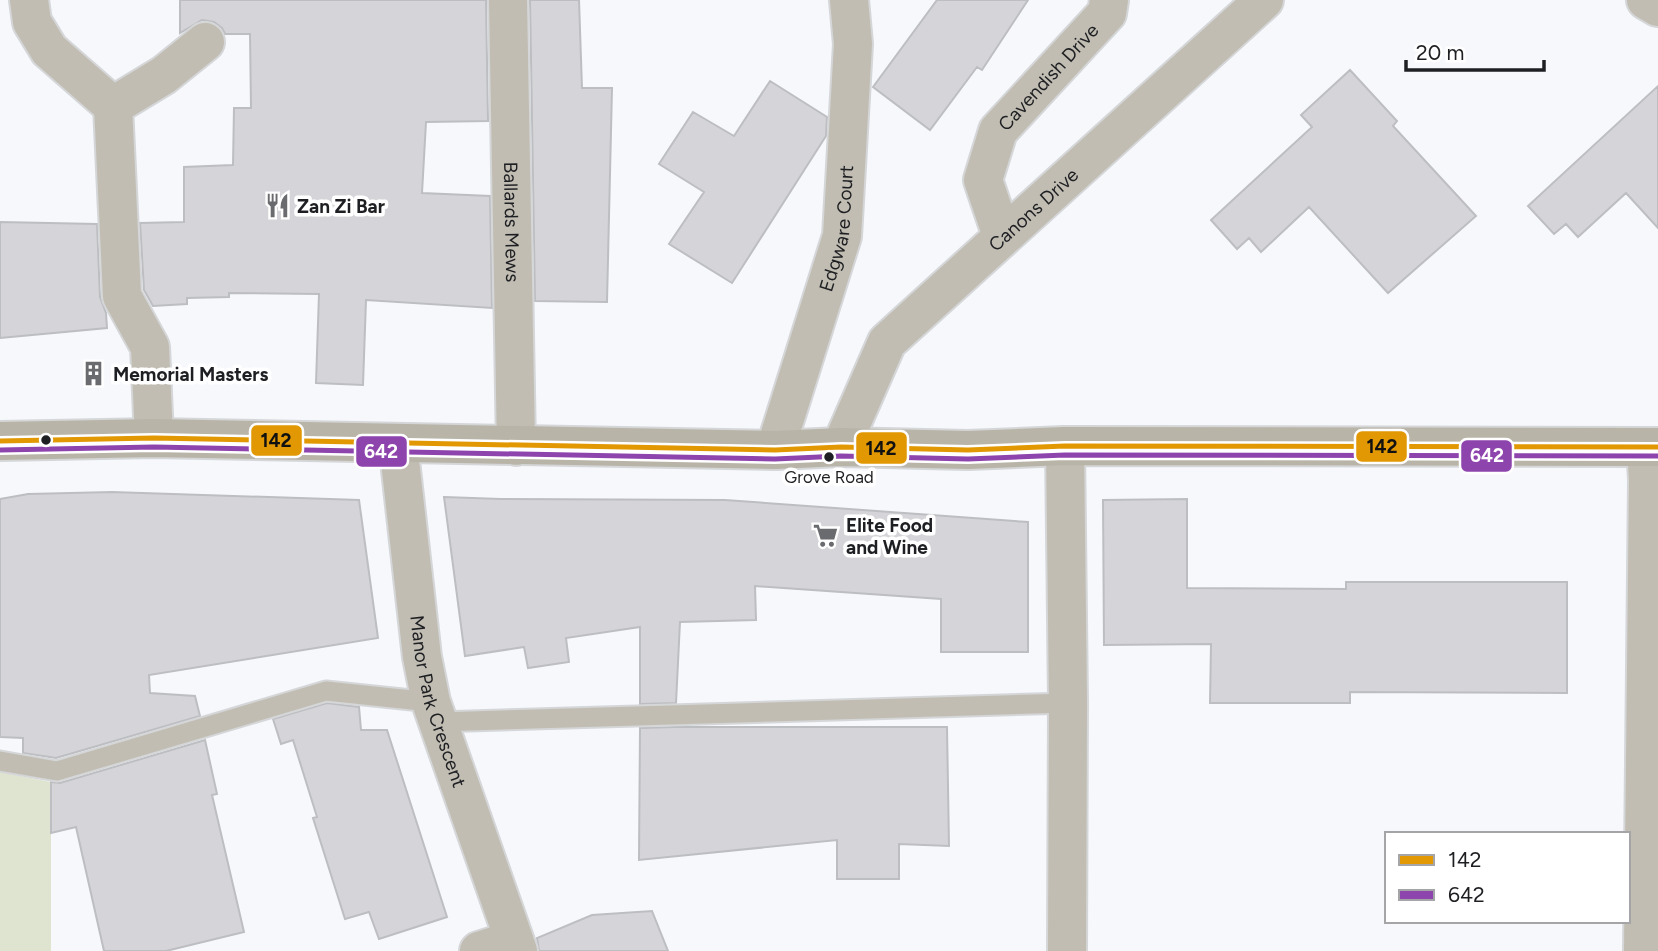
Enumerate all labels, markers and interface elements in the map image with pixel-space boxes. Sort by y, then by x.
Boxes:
street label: Cavendish Drive [993,19,1103,135]
scale bar [1406,28,1544,72]
text: 20 m [1416,40,1464,65]
street label: Ballards Mews [499,162,525,283]
street label: Canons Drive [984,163,1083,256]
street label: Edgware Court [814,164,858,294]
restaurant icon: Zan Zi Bar [263,192,291,220]
place label: Zan Zi Bar [297,195,385,218]
building icon: Memorial Masters [79,360,107,388]
place label: Memorial Masters [113,363,268,386]
line badge: 142 [250,424,303,457]
text: 142 [260,429,292,452]
line badge: 142 [1355,430,1408,463]
line badge: 142 [855,431,908,465]
unlabelled marker [39,433,53,447]
line badge: 642 [355,435,408,468]
text: 142 [1366,435,1398,458]
text: 142 [865,437,897,460]
line badge: 642 [1460,439,1513,473]
text: 642 [364,440,398,463]
text: 642 [1470,444,1504,467]
marker: Grove Road [822,450,836,464]
place label: Grove Road [784,467,874,487]
place label: Elite Food and Wine [846,514,933,559]
supermarket icon: Elite Food and Wine [812,522,840,550]
street label: Manor Park Crescent [406,614,471,790]
legend [1385,832,1630,923]
text: 142 [1448,847,1481,872]
text: 642 [1448,882,1485,907]

